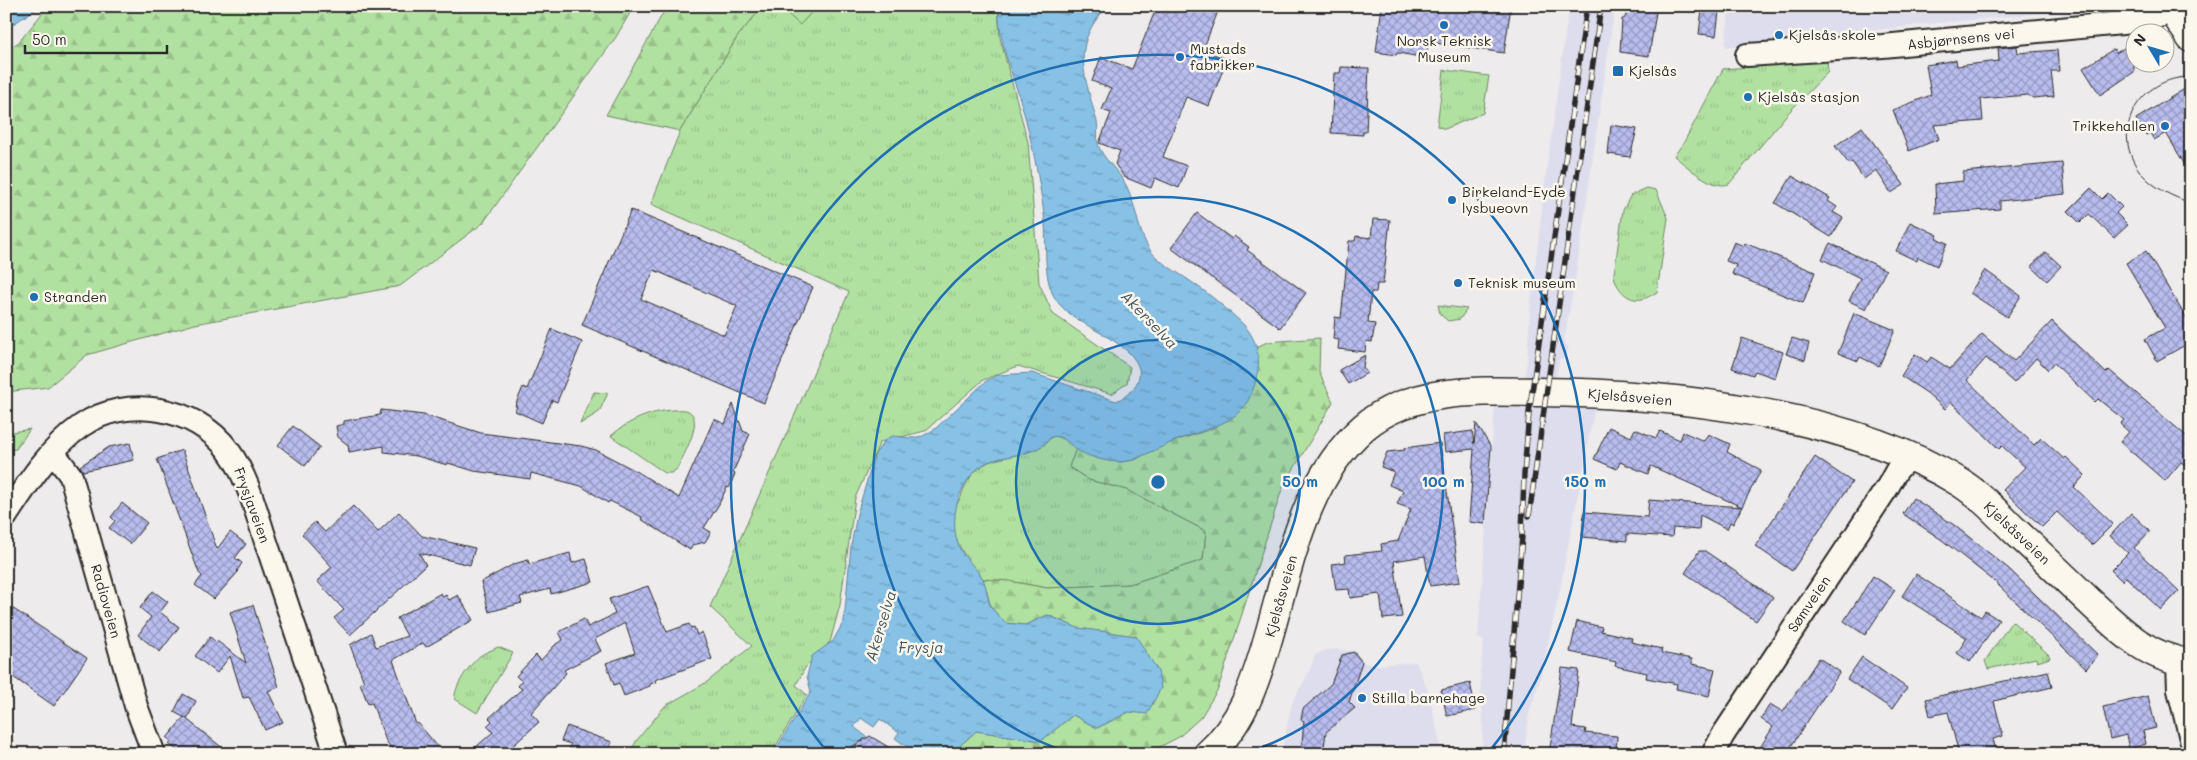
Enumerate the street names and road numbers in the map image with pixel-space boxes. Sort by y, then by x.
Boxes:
street label: Asbjørnsens vei [1906,23,2016,54]
street label: Kjelsåsveien [1587,383,1673,410]
street label: Frysjaveien [230,464,275,545]
street label: Kjelsåsveien [1980,497,2055,568]
street label: Kjelsåsveien [1260,553,1301,639]
street label: Radioveien [87,562,126,640]
street label: Sømveien [1783,572,1834,636]

